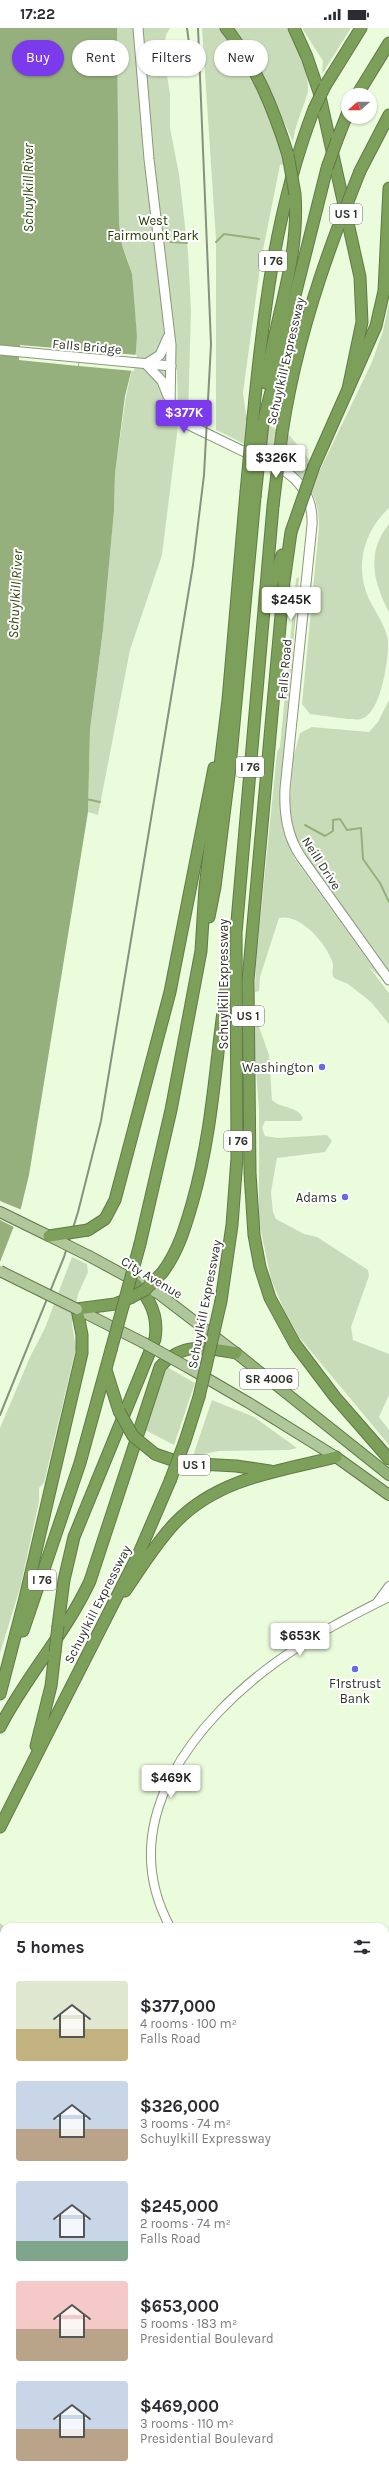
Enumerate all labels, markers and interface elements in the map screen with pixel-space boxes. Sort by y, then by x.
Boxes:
text: 17:22 [20,5,55,23]
chip: Buy [12,40,64,76]
chip: Rent [72,40,129,76]
chip: Filters [137,40,206,76]
chip: New [214,40,268,76]
north arrow [341,88,377,124]
map controls [341,88,377,124]
water label: Schuylkill River [20,142,37,233]
road number: US 1 [330,204,362,224]
park label: West Fairmount Park [107,213,199,243]
road number: I 76 [259,251,287,271]
street label: Schuylkill Expressway [263,296,308,427]
street label: Falls Bridge [52,336,122,357]
pin: $377K [156,400,212,434]
text: $377K [165,405,203,420]
pin: $326K [248,445,304,479]
text: $326K [255,450,297,465]
water label: Schuylkill River [5,548,26,639]
pin: $245K [263,587,319,621]
text: $245K [271,592,311,607]
street label: Falls Road [274,638,295,700]
road number: I 76 [236,757,264,777]
street label: Neill Drive [299,834,344,893]
street label: Schuylkill Expressway [216,919,231,1049]
road number: US 1 [232,1006,264,1026]
place label: Washington [242,1060,314,1075]
marker: Washington [317,1062,327,1072]
road number: I 76 [224,1131,252,1151]
place label: Adams [296,1190,337,1205]
marker: Adams [340,1192,350,1202]
street label: Schuylkill Expressway [185,1238,224,1370]
street label: City Avenue [118,1253,185,1302]
road number: SR 4006 [240,1369,298,1389]
road number: US 1 [178,1455,210,1475]
street label: Schuylkill Expressway [61,1543,134,1666]
road number: I 76 [28,1570,56,1590]
pin: $653K [272,1623,328,1657]
text: $653K [279,1628,321,1643]
marker: F1rstrust Bank [350,1664,360,1674]
place label: F1rstrust Bank [329,1676,381,1706]
pin: $469K [143,1765,199,1799]
text: $469K [150,1770,192,1785]
icon: filters [351,1936,373,1958]
text: 5 homes [16,1937,85,1957]
text: $377,000 [140,1996,216,2016]
icon: home [48,1997,96,2045]
text: 4 rooms · 100 m² [140,2016,237,2031]
text: Falls Road [140,2031,201,2046]
text: $326,000 [140,2096,219,2116]
icon: home [48,2097,96,2145]
text: 3 rooms · 74 m² [140,2116,231,2131]
text: Schuylkill Expressway [140,2131,271,2146]
text: $245,000 [140,2196,219,2216]
icon: home [48,2197,96,2245]
text: 2 rooms · 74 m² [140,2216,231,2231]
text: Falls Road [140,2231,201,2246]
text: $653,000 [140,2296,219,2316]
icon: home [48,2297,96,2345]
text: 5 rooms · 183 m² [140,2316,237,2331]
text: Presidential Boulevard [140,2331,274,2346]
text: $469,000 [140,2396,219,2416]
icon: home [48,2397,96,2445]
text: 3 rooms · 110 m² [140,2416,234,2431]
text: Presidential Boulevard [140,2431,274,2446]

